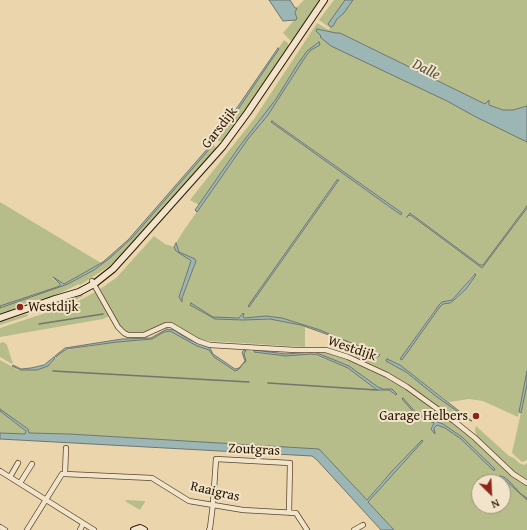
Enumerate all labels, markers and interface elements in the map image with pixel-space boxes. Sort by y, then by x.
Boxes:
water label: Dalle [409,56,443,84]
street label: Garsdijk [198,104,242,152]
place label: Westdijk [28,299,79,315]
marker: Westdijk [15,302,25,312]
street label: Westdijk [325,333,379,365]
place label: Garage Helbers [379,408,468,424]
marker: Garage Helbers [471,411,481,421]
street label: Zoutgras [228,440,280,460]
north arrow [471,474,511,514]
street label: Raaigras [189,478,241,506]
text: N [489,495,502,513]

